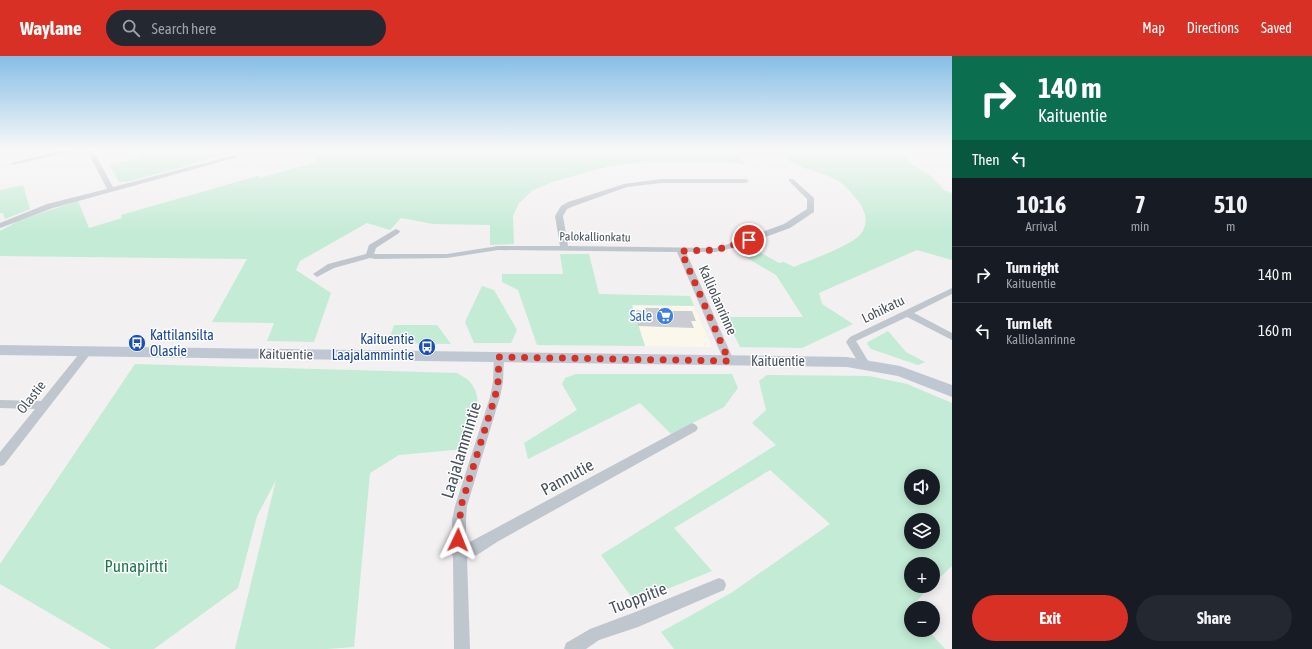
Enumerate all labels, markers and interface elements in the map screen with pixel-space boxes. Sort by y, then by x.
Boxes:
search box [106,10,386,46]
text: Waylane [20,17,82,39]
icon: search [120,17,142,39]
text: Search here [152,20,216,37]
text: Map [1142,20,1165,36]
text: Directions [1187,20,1239,36]
text: Saved [1261,20,1292,36]
icon: right [972,72,1024,124]
text: 140 m [1038,72,1101,104]
text: Kaituentie [1038,105,1107,126]
icon: left [1008,148,1030,170]
text: Then [972,151,1000,168]
text: 10:16 [1016,191,1066,218]
text: 7 [1134,191,1146,218]
text: 510 [1214,191,1248,218]
text: Arrival [1025,219,1057,234]
text: min [1131,219,1149,234]
text: m [1226,219,1235,234]
pin [732,223,766,257]
street label: Palokallionkatu [559,229,631,245]
icon: arrive [738,229,760,251]
text: Turn right [1006,259,1059,276]
street label: Kalliolanrinne [696,263,740,337]
icon: right [972,264,994,286]
text: 140 m [1258,266,1292,283]
text: Kaituentie [1006,276,1056,291]
street label: Lohikatu [859,292,907,326]
supermarket icon: Sale [655,306,675,326]
place label: Sale [630,308,652,324]
text: Turn left [1006,315,1052,332]
icon: left [972,320,994,342]
text: 160 m [1258,322,1292,339]
place label: Kattilansilta Olastie [150,327,214,359]
place label: Kaituentie Laajalammintie [332,331,414,363]
text: Kalliolanrinne [1006,332,1075,347]
bus stop icon: Kattilansilta Olastie [127,333,147,353]
bus stop icon: Kaituentie Laajalammintie [417,337,437,357]
street label: Kaituentie [259,346,313,362]
street label: Kaituentie [751,353,805,369]
street label: Olastie [13,378,49,416]
street label: Laajalammintie [437,399,485,501]
street label: Pannutie [537,454,597,500]
map controls [904,469,940,637]
button: sound [904,469,940,505]
button: layers [904,513,940,549]
position arrow [437,519,479,561]
park label: Punapirtti [104,556,168,576]
button: + [904,557,940,593]
street label: Tuoppitie [607,578,670,618]
button: Exit [972,595,1128,641]
button: Share [1136,595,1292,641]
button: − [904,601,940,637]

